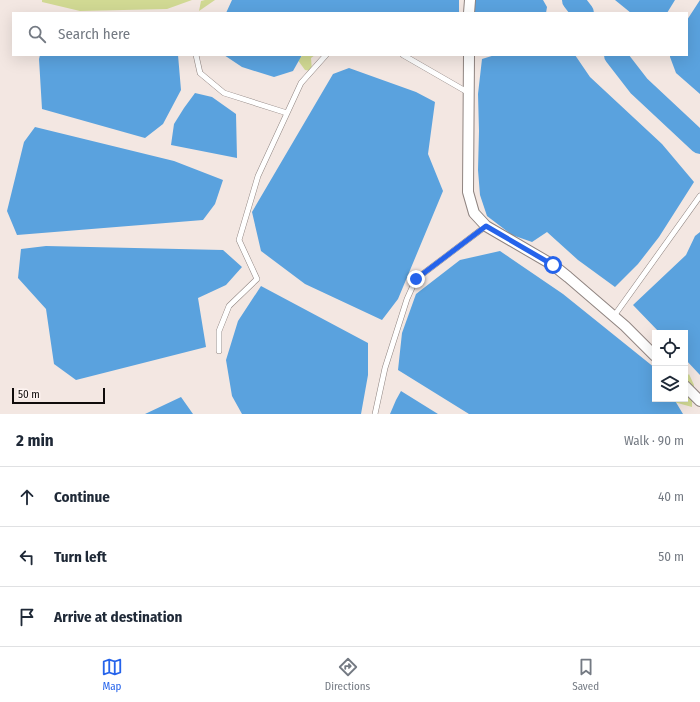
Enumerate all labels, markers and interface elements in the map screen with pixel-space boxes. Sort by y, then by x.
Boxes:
search box [12,12,688,56]
icon: search [26,23,48,45]
text: Search here [58,25,130,43]
route start [544,256,562,274]
route end [407,270,425,288]
map controls [652,330,688,402]
button: locate [652,330,688,366]
button: layers [652,366,688,402]
scale bar [12,386,105,405]
text: 50 m [18,388,40,401]
text: 2 min [16,430,54,451]
text: Walk · 90 m [624,433,684,448]
icon: ahead [16,486,38,508]
text: Continue [54,488,110,506]
text: 40 m [658,489,684,504]
icon: left [16,546,38,568]
text: Turn left [54,548,107,566]
text: 50 m [658,549,684,564]
icon: arrive [16,606,38,628]
text: Arrive at destination [54,608,182,626]
tab: Map [101,656,123,693]
tab: Directions [325,656,370,693]
tab: Saved [572,656,599,693]

